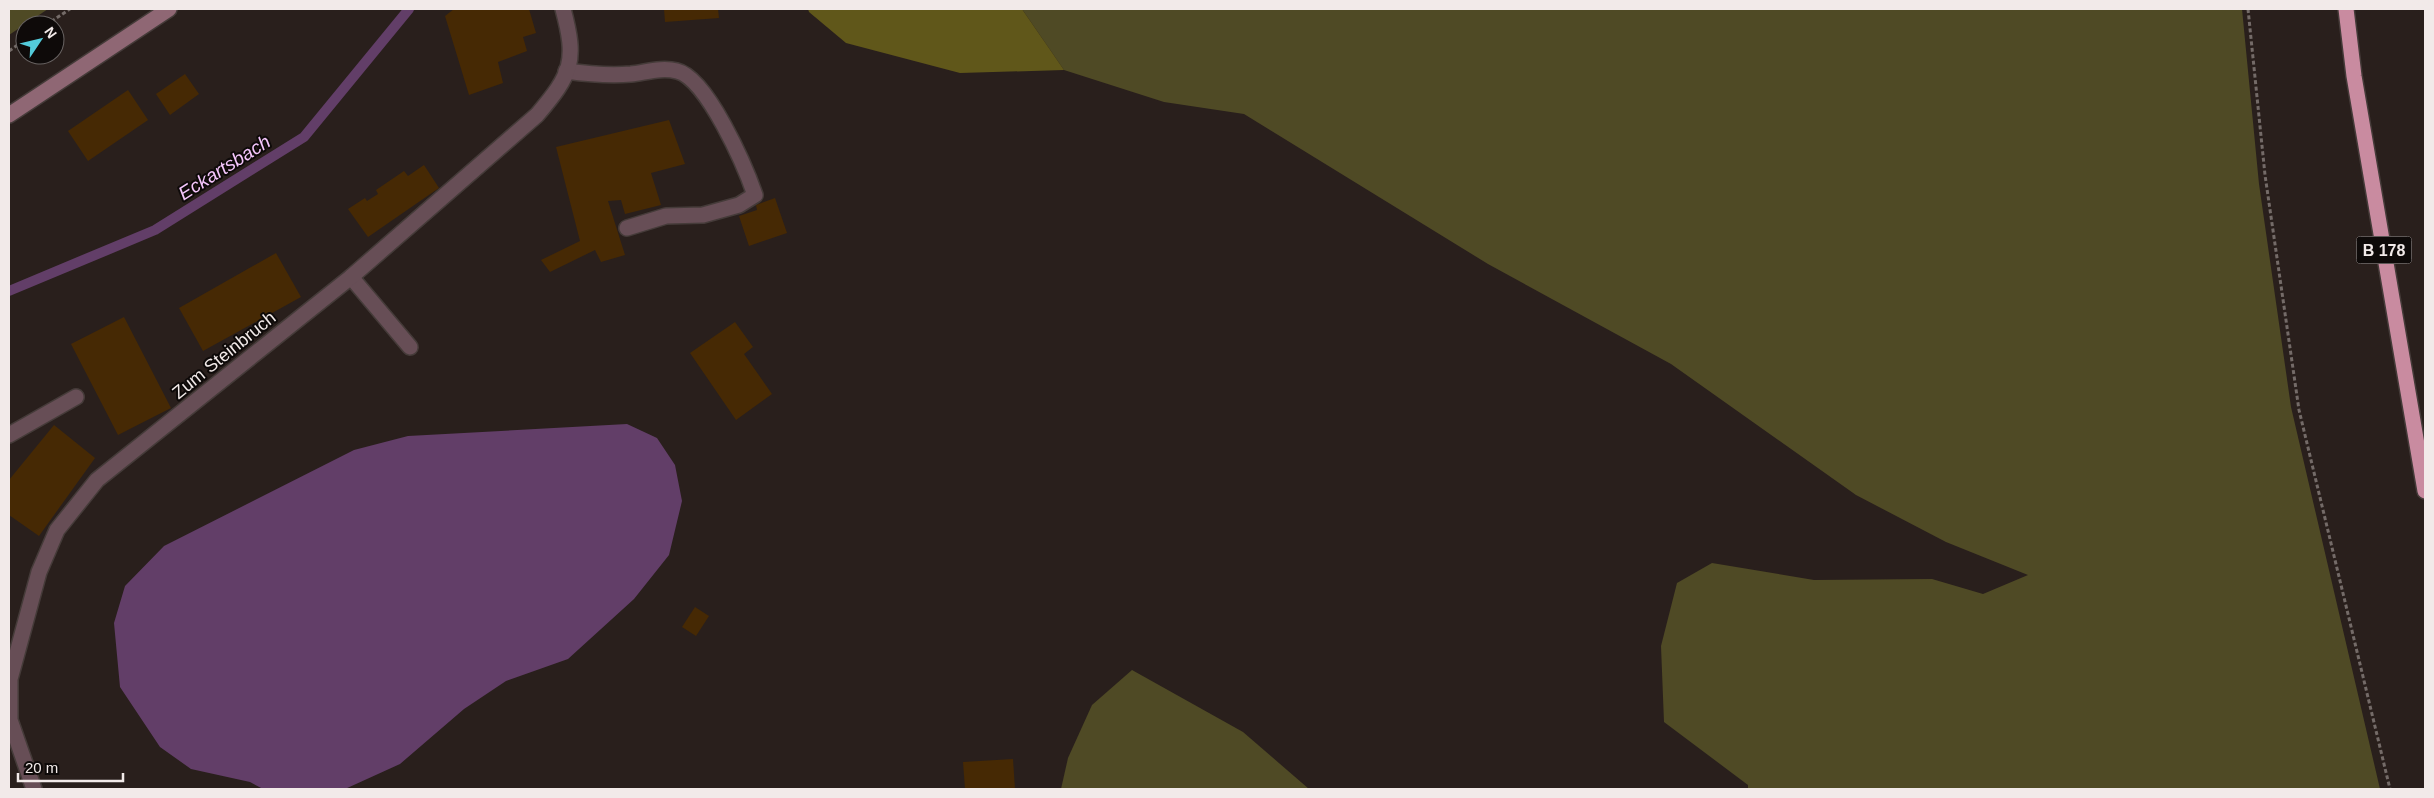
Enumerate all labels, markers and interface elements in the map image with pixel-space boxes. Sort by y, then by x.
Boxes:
north arrow [15,15,65,65]
text: N [41,24,60,41]
water label: Eckartsbach [174,131,274,204]
road number: B 178 [2356,236,2412,264]
street label: Zum Steinbruch [168,307,280,403]
scale bar [18,750,122,782]
text: 20 m [25,759,58,776]

